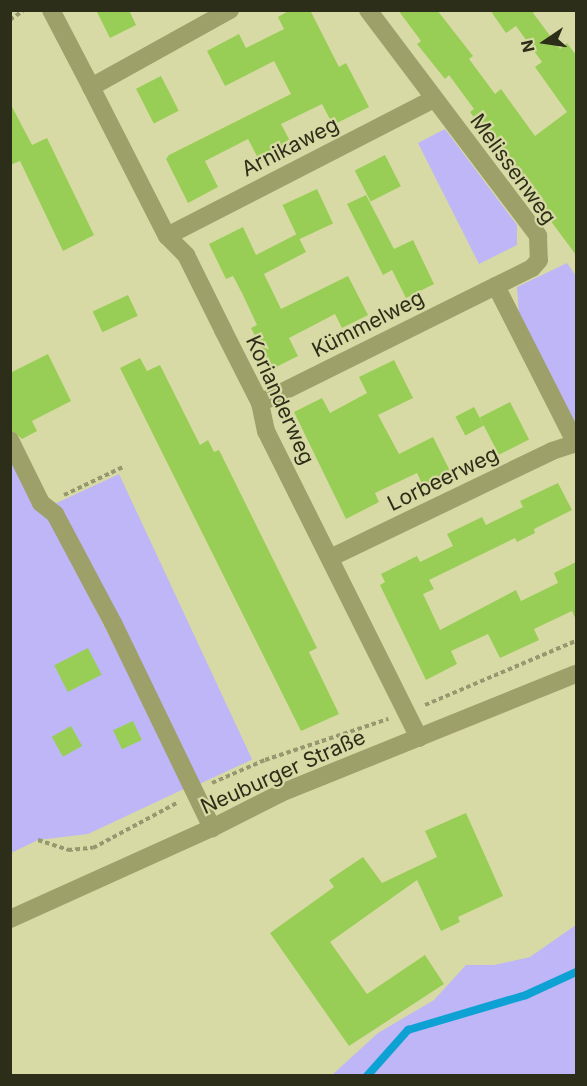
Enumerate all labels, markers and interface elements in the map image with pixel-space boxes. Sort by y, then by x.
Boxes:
north arrow [515,12,575,72]
text: N [516,38,539,54]
street label: Melissenweg [465,109,561,229]
street label: Arnikaweg [237,112,343,182]
street label: Kümmelweg [308,285,428,363]
street label: Korianderweg [240,332,320,468]
street label: Lorbeerweg [384,441,502,517]
street label: Neuburger Straße [197,724,369,820]

